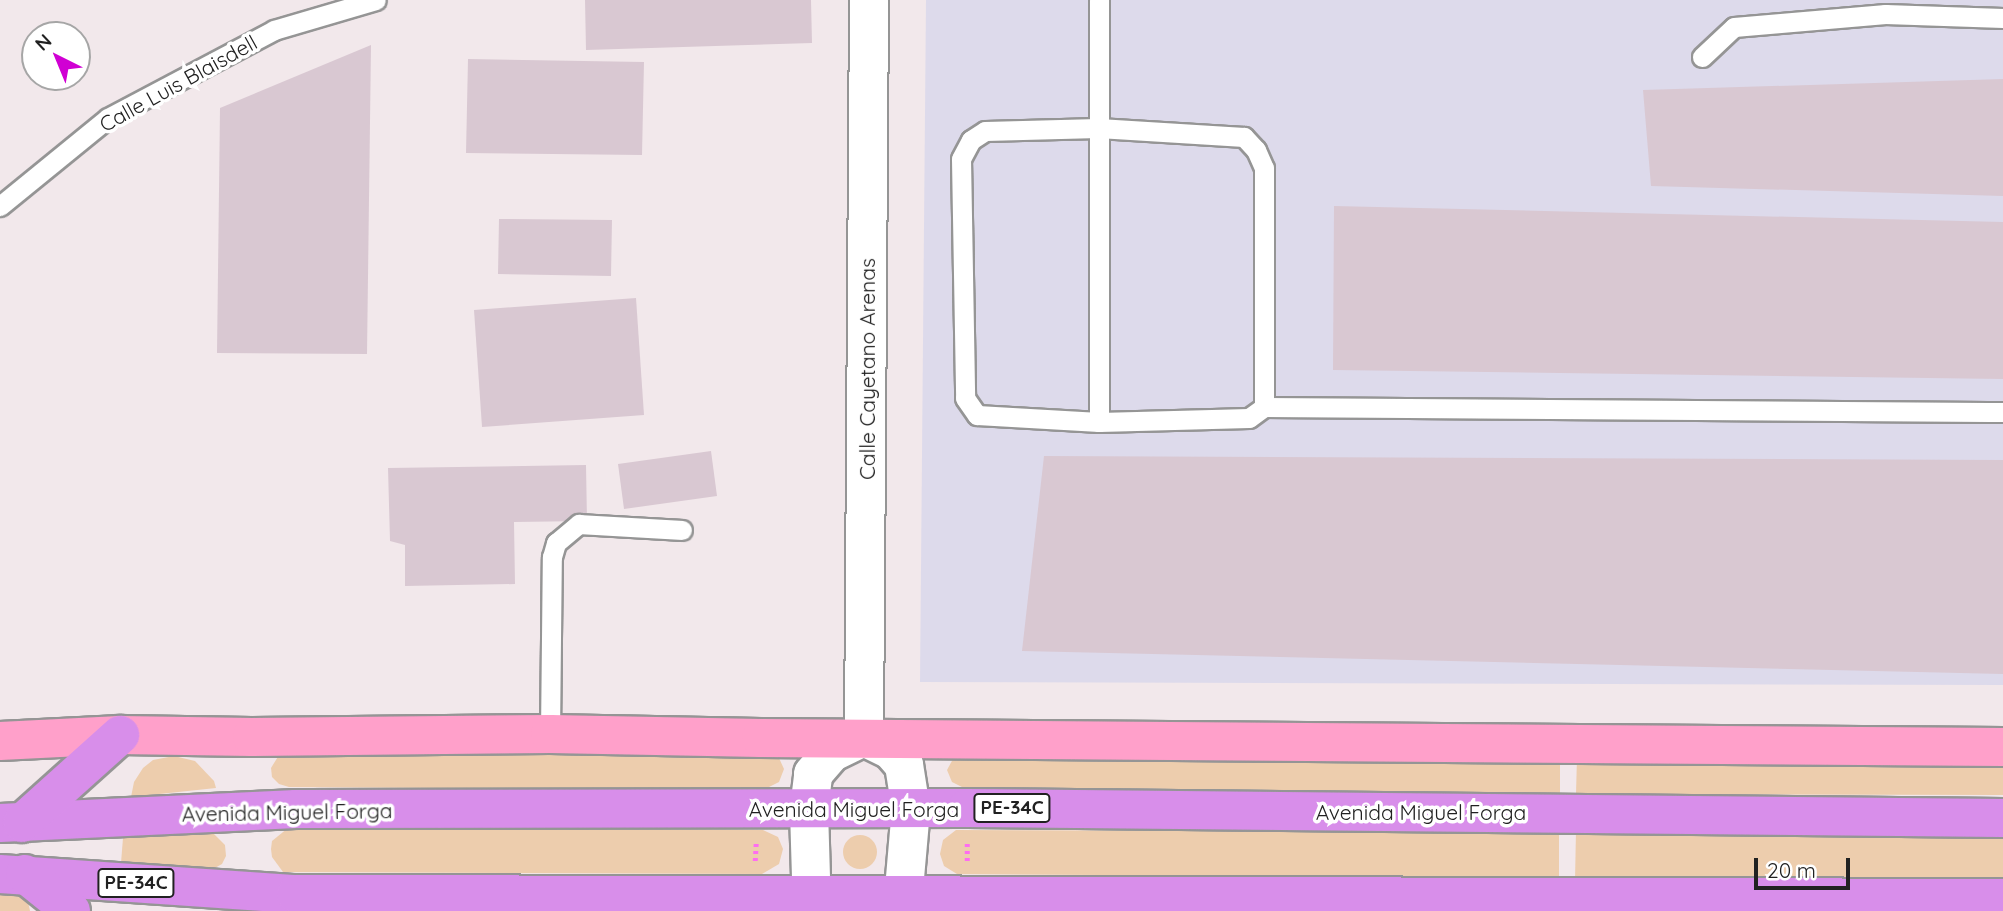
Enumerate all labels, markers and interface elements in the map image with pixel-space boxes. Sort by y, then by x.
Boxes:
north arrow [21,21,91,91]
text: N [30,29,56,56]
street label: Calle Luis Blaisdell [95,29,261,137]
street label: Calle Cayetano Arenas [854,258,880,480]
road number: PE-34C [972,792,1052,824]
street label: Avenida Miguel Forga [749,796,959,822]
street label: Avenida Miguel Forga [181,798,393,826]
street label: Avenida Miguel Forga [1316,799,1526,825]
scale bar [1758,844,1854,888]
text: 20 m [1767,857,1816,883]
road number: PE-34C [96,868,176,898]

